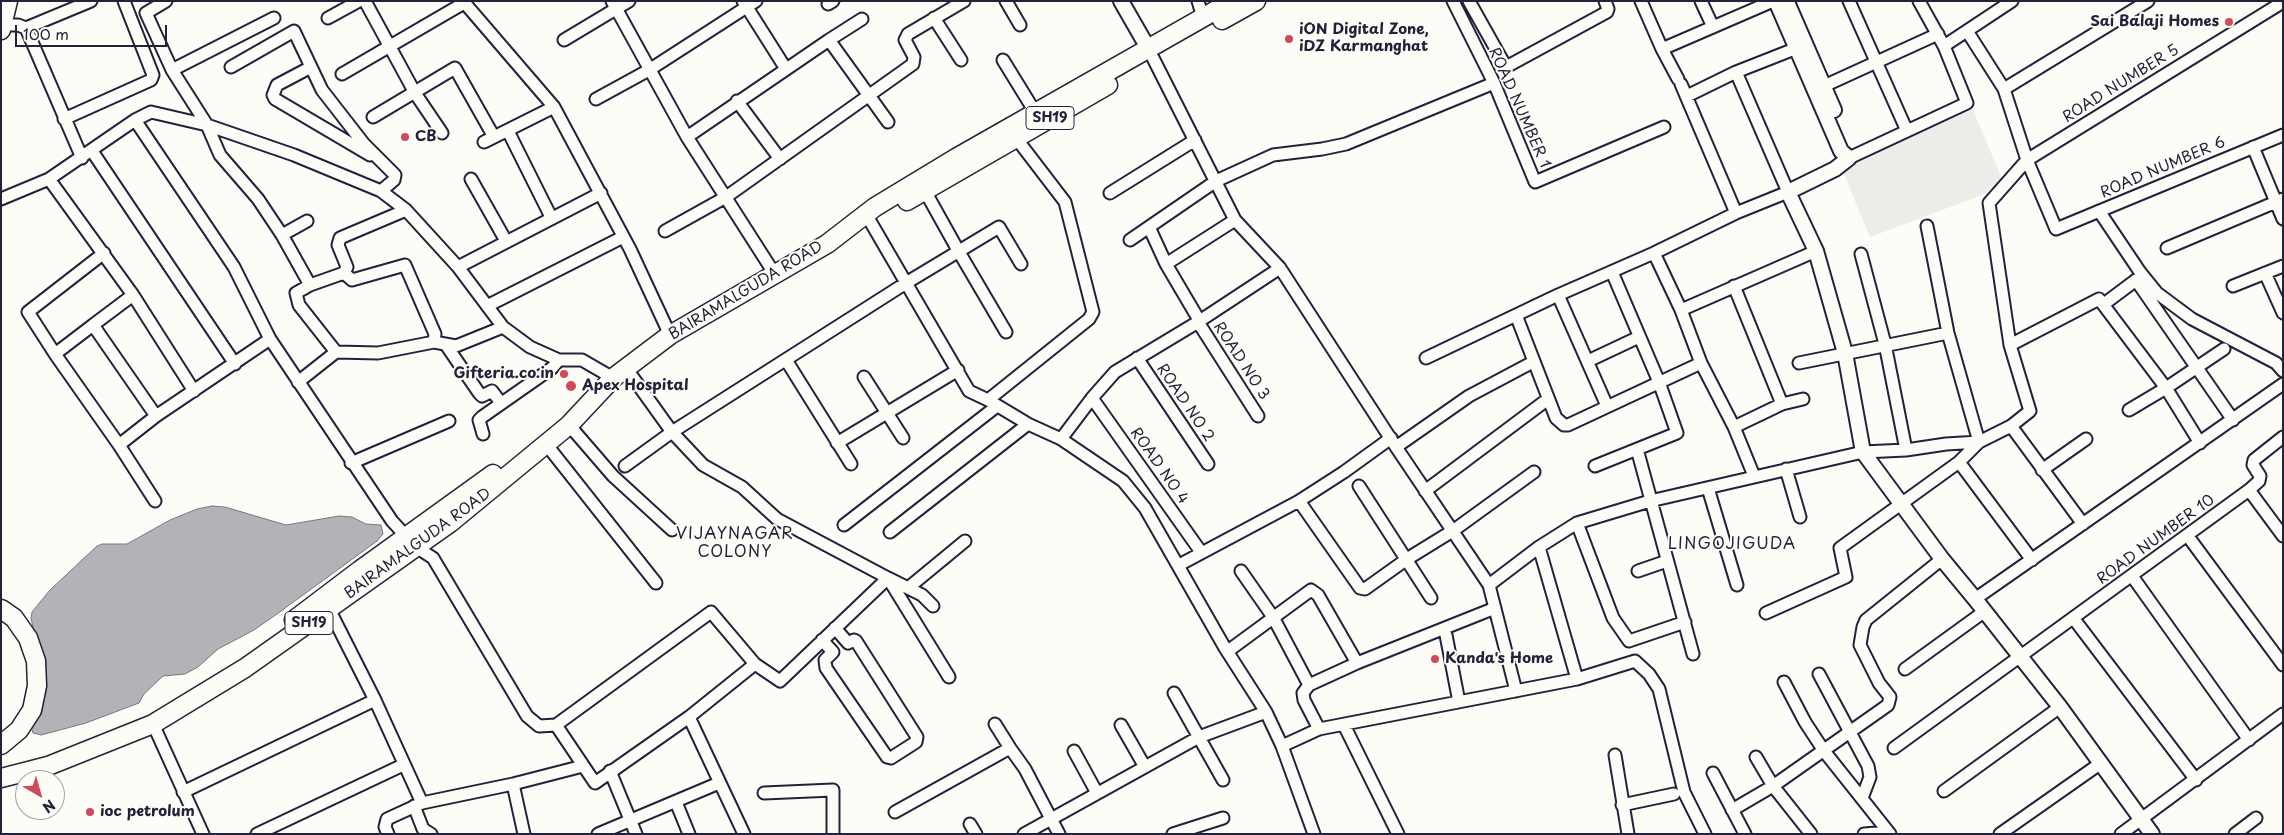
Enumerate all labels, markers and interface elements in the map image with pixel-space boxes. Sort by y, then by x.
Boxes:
place label: Sai Balaji Homes [2090,13,2219,31]
scale bar [18,15,170,47]
marker: Sai Balaji Homes [2223,16,2235,28]
place label: iON Digital Zone, iDZ Karmanghat [1299,21,1429,56]
text: 100 m [23,22,69,45]
marker: iON Digital Zone, iDZ Karmanghat [1283,33,1295,45]
street label: ROAD NUMBER 5 [2060,41,2182,127]
street label: ROAD NUMBER 1 [1484,45,1554,171]
road number: SH19 [1026,106,1074,130]
place label: CB [415,128,436,146]
marker: CB [399,131,411,143]
street label: ROAD NUMBER 6 [2098,134,2228,202]
street label: BAIRAMALGUDA ROAD [666,238,826,344]
street label: ROAD NO 3 [1209,319,1273,403]
street label: ROAD NO 2 [1152,361,1218,445]
place label: Gifteria.co.in [454,365,554,383]
marker: Gifteria.co.in [558,368,570,380]
place label: Apex Hospital [582,377,689,395]
marker: Apex Hospital [564,379,578,393]
street label: ROAD NO 4 [1126,424,1192,508]
street label: BAIRAMALGUDA ROAD [341,485,495,603]
street label: ROAD NUMBER 10 [2094,491,2218,589]
district label: VIJAYNAGAR COLONY [675,525,795,563]
district label: LINGOJIGUDA [1669,535,1795,555]
road number: SH19 [285,612,333,634]
place label: Kanda's Home [1445,650,1553,668]
marker: Kanda's Home [1429,653,1441,665]
north arrow [15,770,65,820]
text: N [38,795,60,818]
place label: ioc petrolum [100,803,195,821]
marker: ioc petrolum [84,806,96,818]

